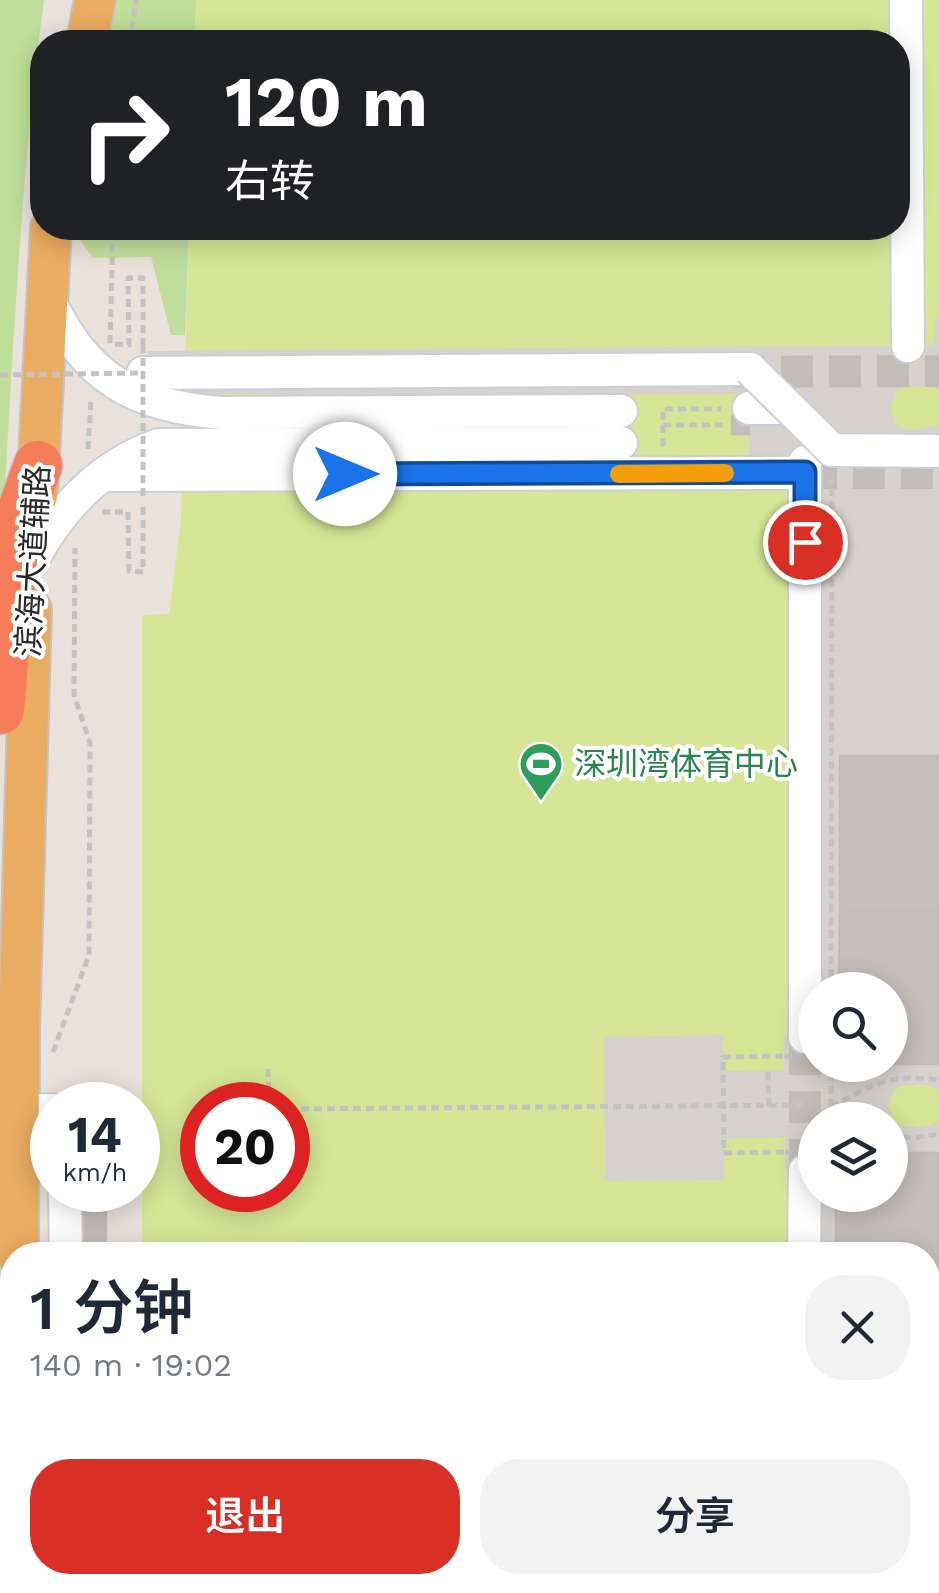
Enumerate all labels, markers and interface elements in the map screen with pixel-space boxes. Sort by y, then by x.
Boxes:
text: 120 m [225,61,428,143]
icon: right [60,70,190,200]
text: 右转 [225,155,315,208]
position arrow [293,422,397,526]
street label: 滨海大道辅路 [9,464,57,658]
pin [763,500,848,585]
icon: arrive [778,515,833,570]
sports icon: 深圳湾体育中心 [518,741,564,802]
place label: 深圳湾体育中心 [574,745,798,783]
map controls [798,972,908,1212]
button: search [798,972,908,1082]
speed limit sign: 20 [180,1082,310,1212]
button: layers [798,1102,908,1212]
text: 14 [68,1105,122,1164]
text: km/h [63,1158,127,1187]
text: 1 分钟 [30,1273,193,1344]
button: close [805,1275,910,1380]
text: 140 m · 19:02 [30,1346,232,1384]
button: 退出 [30,1459,460,1574]
button: 分享 [480,1459,910,1574]

